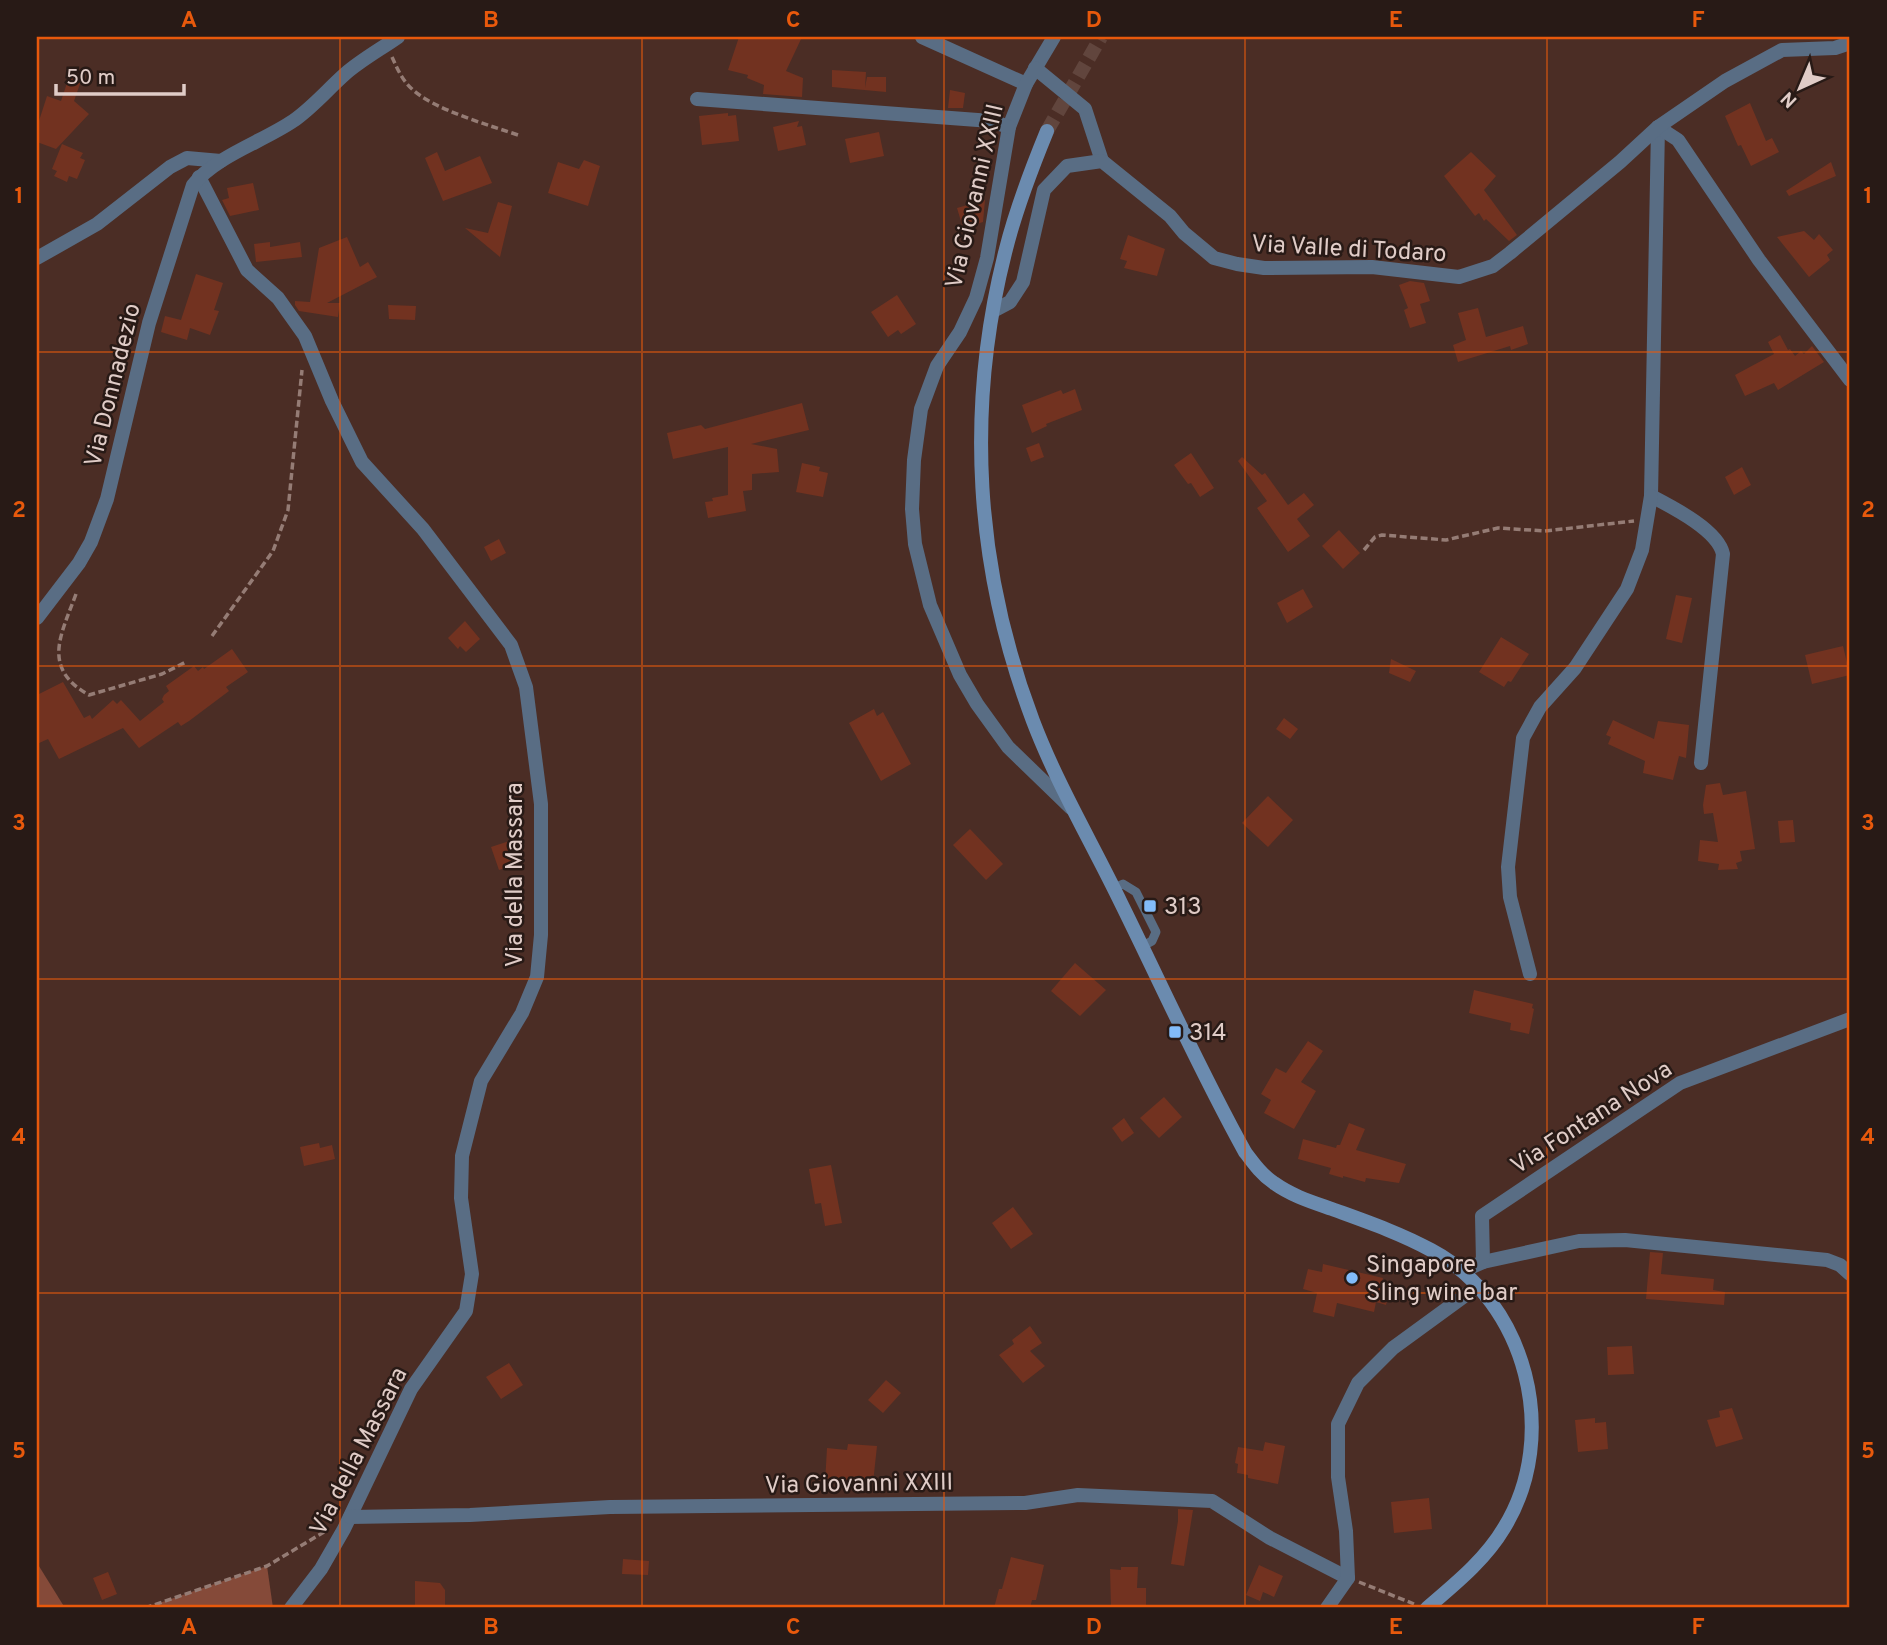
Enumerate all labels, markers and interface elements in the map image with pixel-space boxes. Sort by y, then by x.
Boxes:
text: A [181,7,197,36]
text: B [483,7,499,36]
text: C [786,7,800,36]
text: D [1086,7,1102,36]
text: E [1389,7,1403,36]
text: F [1691,7,1705,36]
scale bar [56,52,184,96]
north arrow [1764,52,1834,122]
text: 50 m [66,65,115,92]
text: N [1776,85,1803,112]
street label: Via Giovanni XXIII [940,101,1012,292]
text: 1 [14,183,24,212]
text: 1 [1863,183,1873,212]
street label: Via Valle di Todaro [1251,230,1447,270]
street label: Via Donnadezio [79,301,149,470]
text: 2 [12,497,26,526]
text: 2 [1861,497,1875,526]
street label: Via della Massara [501,782,531,968]
text: 3 [12,810,26,839]
text: 3 [1861,810,1875,839]
place label: 313 [1164,893,1202,923]
marker: 313 [1142,898,1158,914]
place label: 314 [1189,1019,1227,1049]
marker: 314 [1167,1024,1183,1040]
street label: Via Fontana Nova [1506,1055,1678,1182]
text: 4 [12,1124,26,1153]
text: 4 [1861,1124,1875,1153]
place label: Singapore Sling wine bar [1366,1251,1518,1309]
marker: Singapore Sling wine bar [1344,1270,1360,1286]
street label: Via della Massara [304,1363,415,1541]
text: 5 [12,1438,26,1467]
text: 5 [1861,1438,1875,1467]
street label: Via Giovanni XXIII [764,1468,954,1502]
text: A [181,1614,197,1643]
text: B [483,1614,499,1643]
text: C [786,1614,800,1643]
text: D [1086,1614,1102,1643]
text: E [1389,1614,1403,1643]
text: F [1691,1614,1705,1643]

